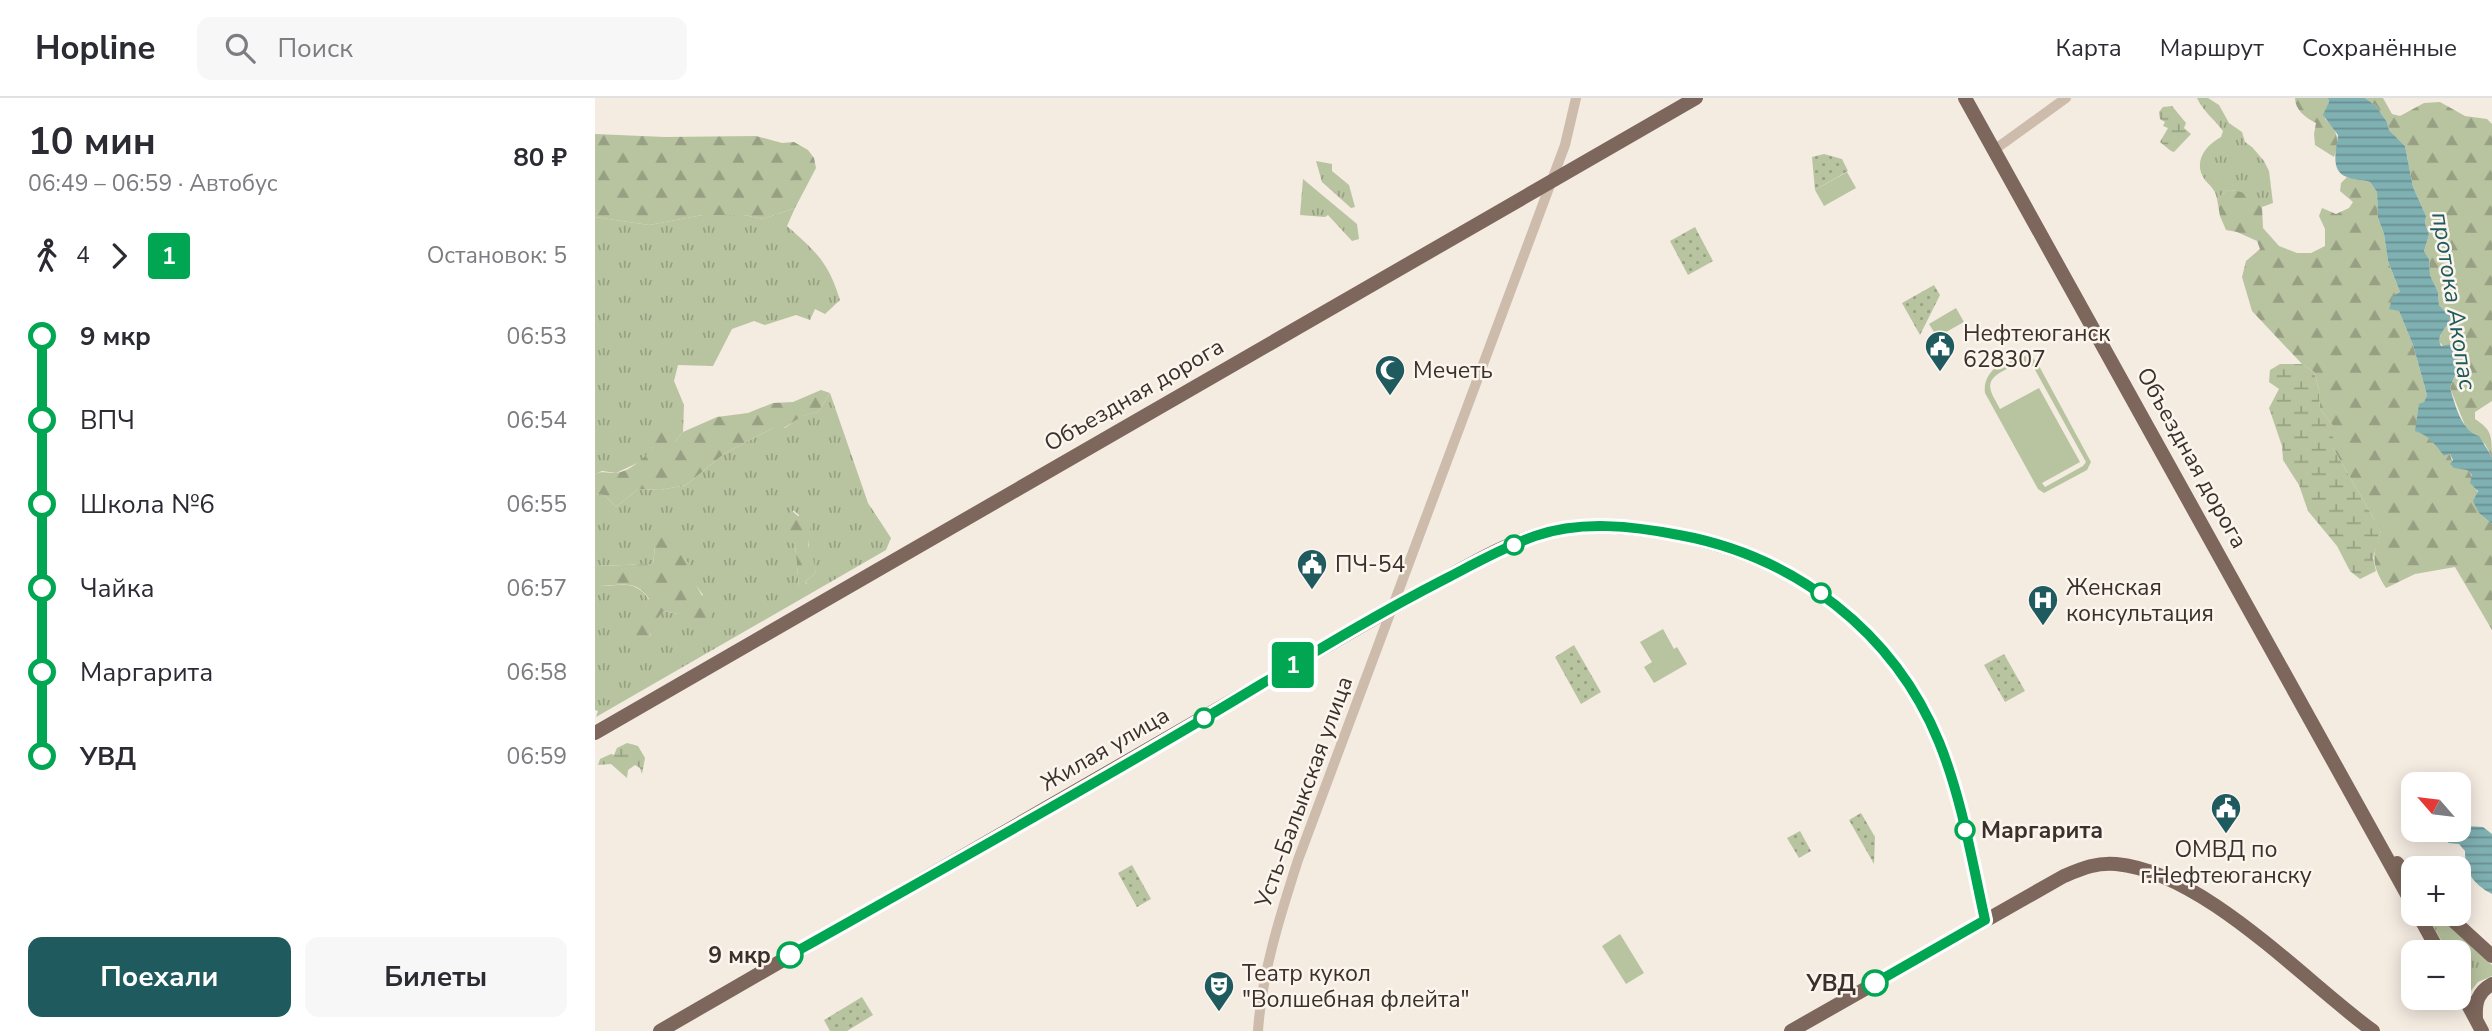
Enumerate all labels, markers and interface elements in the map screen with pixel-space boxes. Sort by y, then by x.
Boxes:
search box [197,17,687,80]
text: Hopline [35,26,155,71]
icon: search [221,29,259,67]
text: Поиск [277,31,353,66]
text: Карта [2056,32,2122,64]
text: Маршрут [2160,32,2264,64]
text: Сохранённые [2302,32,2457,64]
text: 10 мин [28,116,156,167]
text: 80 ₽ [513,140,567,175]
text: 06:49 – 06:59 · Автобус [28,168,278,199]
water label: протока Акопас [2424,210,2484,393]
icon: walk [28,237,66,275]
icon: forward [100,237,138,275]
text: 4 [76,240,90,271]
text: 1 [162,240,176,272]
text: Остановок: 5 [427,240,567,271]
place label: Нефтеюганск 628307 [1963,318,2111,375]
text: 9 мкр [80,319,151,354]
text: 06:53 [507,321,567,352]
public building icon: Нефтеюганск 628307 [1923,329,1957,373]
street label: Объездная дорога [1039,331,1229,459]
mosque icon: Мечеть [1373,353,1407,397]
place label: Мечеть [1413,355,1493,386]
street label: Объездная дорога [2129,362,2255,554]
text: ВПЧ [80,403,135,438]
text: 06:54 [507,405,567,436]
text: Школа №6 [80,487,215,522]
text: 06:55 [507,489,567,520]
unlabelled marker [1504,535,1524,555]
public building icon: ПЧ-54 [1295,547,1329,591]
place label: ПЧ-54 [1335,549,1405,580]
text: Чайка [80,571,154,606]
place label: Женская консультация [2066,572,2214,629]
text: 06:57 [507,573,567,604]
unlabelled marker [1811,583,1831,603]
hospital icon: Женская консультация [2026,583,2060,627]
line badge: 1 [1270,642,1316,688]
text: 1 [1286,649,1300,681]
text: Маргарита [80,655,213,690]
text: 06:58 [507,657,567,688]
street label: Усть-Балыкская улица [1247,672,1360,913]
street label: Жилая улица [1035,700,1175,798]
unlabelled marker [1194,708,1214,728]
text: УВД [80,739,136,774]
text: 06:59 [507,741,567,772]
north arrow [2401,772,2471,842]
map controls [2401,772,2471,1010]
public building icon: ОМВД по г.Нефтеюганску [2209,791,2243,835]
place label: Маргарита [1981,815,2103,846]
marker: Маргарита [1955,820,1975,840]
place label: ОМВД по г.Нефтеюганску [2140,834,2312,891]
button: + [2401,856,2471,926]
button: Поехали [28,937,291,1017]
button: Билеты [305,937,567,1017]
place label: 9 мкр [708,940,771,971]
button: − [2401,940,2471,1010]
marker: 9 мкр [777,942,803,968]
place label: Театр кукол "Волшебная флейта" [1242,958,1470,1015]
place label: УВД [1806,968,1856,999]
theatre icon: Театр кукол "Волшебная флейта" [1202,969,1236,1013]
marker: УВД [1862,970,1888,996]

